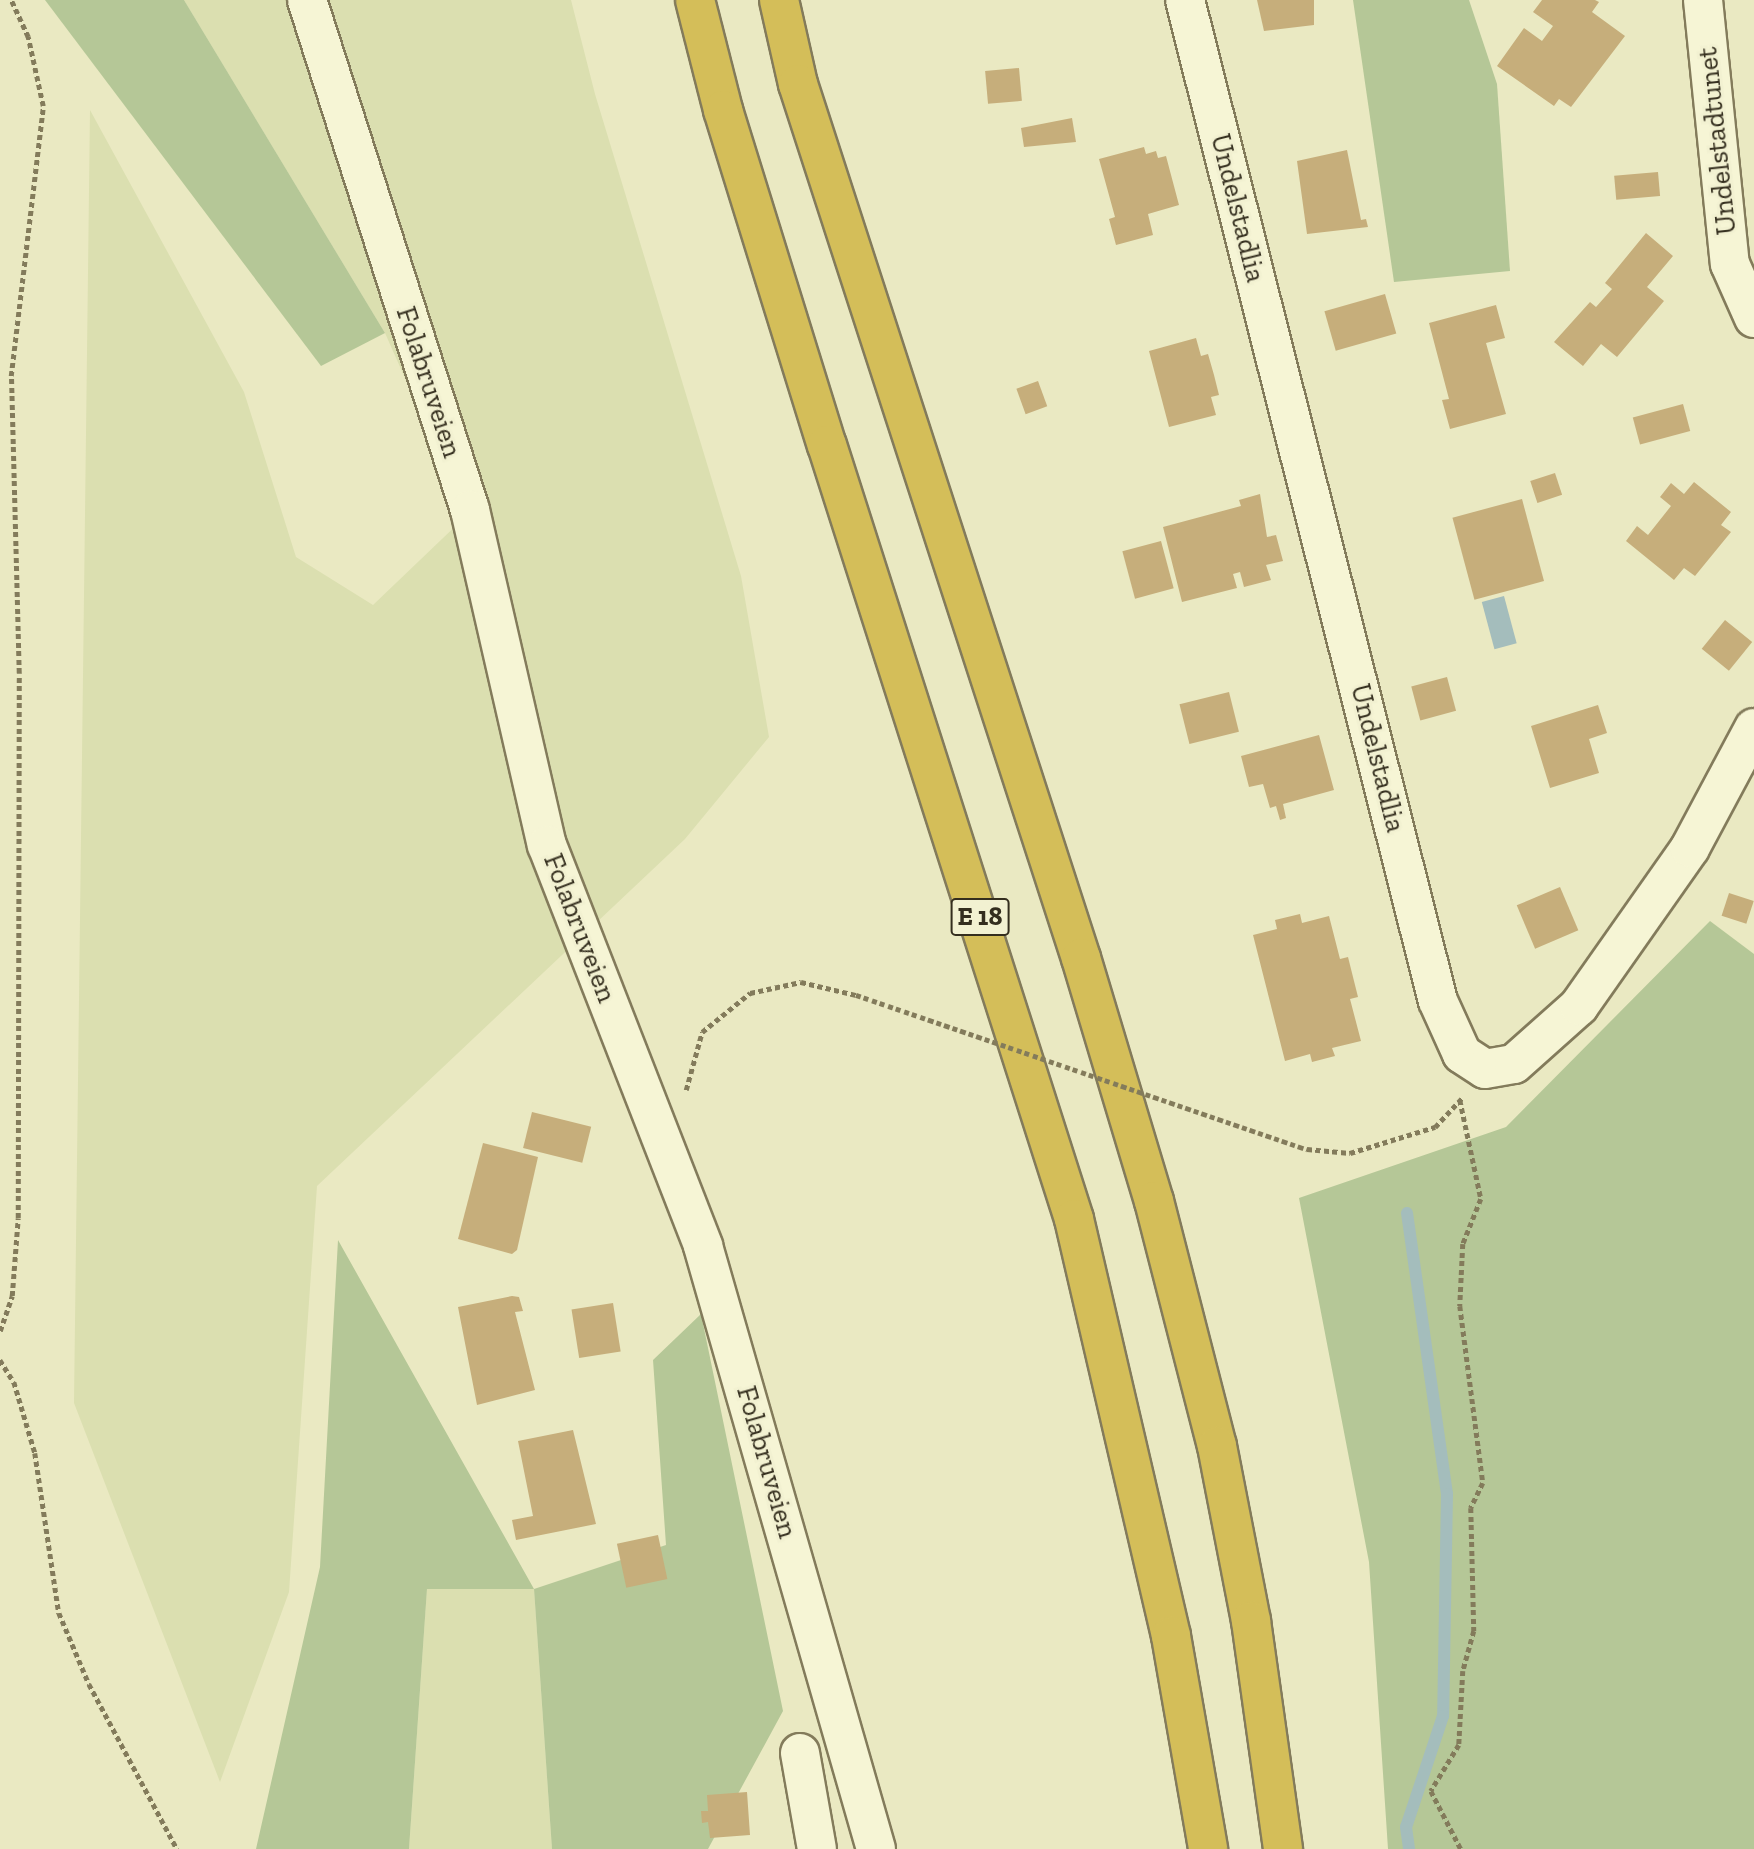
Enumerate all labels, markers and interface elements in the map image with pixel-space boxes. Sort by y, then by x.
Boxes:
street label: Undelstadtunet [1690,45,1744,237]
street label: Undelstadlia [1203,130,1273,286]
street label: Folabruveien [389,302,469,462]
street label: Undelstadlia [1343,680,1413,836]
street label: Folabruveien [536,849,624,1007]
road number: E 18 [950,894,1010,940]
street label: Folabruveien [729,1382,805,1542]

